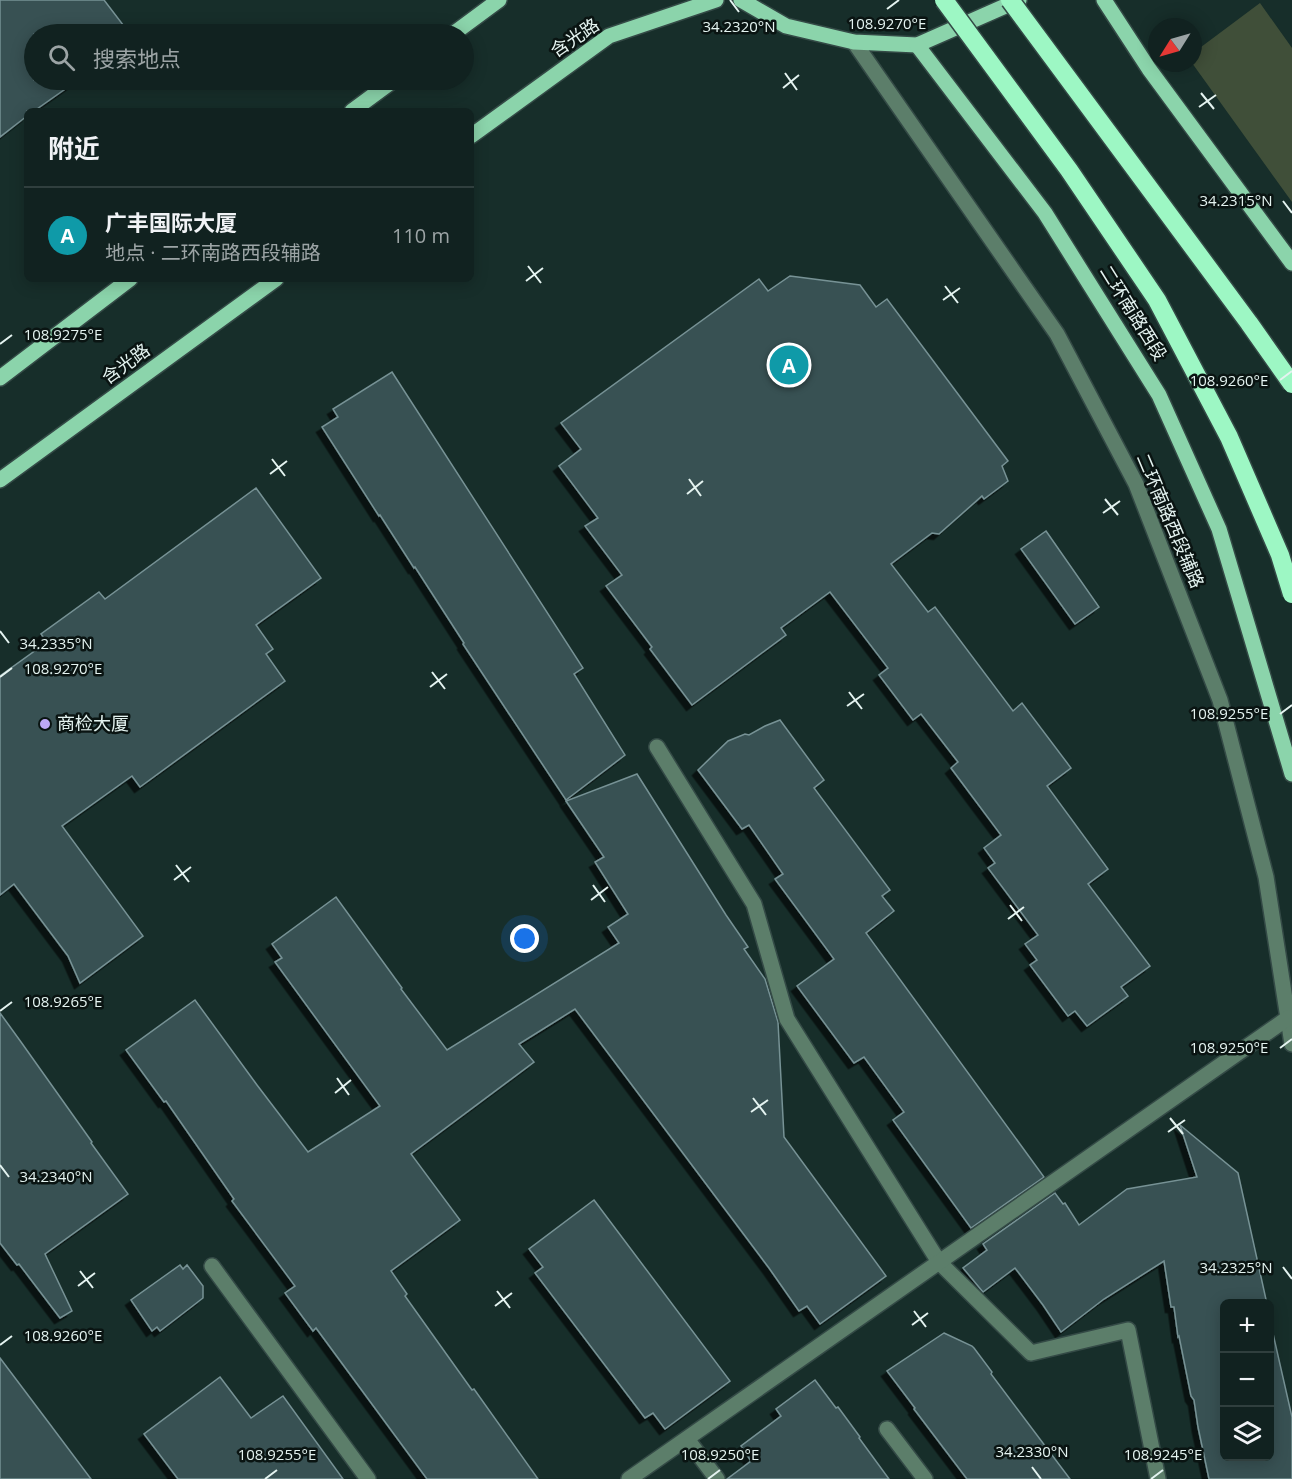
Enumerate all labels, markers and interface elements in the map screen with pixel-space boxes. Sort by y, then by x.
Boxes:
street label: 含光路 [545,12,604,62]
text: 108.9270°E [848,13,926,33]
text: 34.2320°N [702,16,776,36]
north arrow [1148,18,1202,72]
search box [24,24,474,90]
icon: search [45,41,78,74]
text: 搜索地点 [93,43,181,73]
text: 附近 [48,130,100,166]
text: 34.2315°N [1199,190,1273,210]
text: 广丰国际大厦 [105,207,237,237]
text: A [61,222,74,249]
text: 110 m [392,222,450,249]
text: 地点 · 二环南路西段辅路 [105,239,321,266]
street label: 二环南路西段 [1095,260,1173,365]
text: 108.9275°E [24,324,102,344]
street label: 含光路 [97,338,154,389]
pin: A [770,342,808,388]
text: 108.9260°E [1190,370,1268,390]
street label: 二环南路西段辅路 [1132,450,1210,592]
text: 34.2335°N [19,633,93,653]
text: 108.9270°E [24,658,102,678]
text: 108.9255°E [1190,703,1268,723]
place label: 商检大厦 [57,711,129,735]
marker: 商检大厦 [38,717,52,731]
your location [510,924,539,953]
text: 108.9265°E [24,991,102,1011]
text: 108.9250°E [1190,1037,1268,1057]
text: 34.2340°N [19,1166,93,1186]
text: 34.2325°N [1199,1257,1273,1277]
map controls [1220,1299,1274,1461]
button: + [1220,1299,1274,1353]
text: 108.9260°E [24,1325,102,1345]
button: − [1220,1353,1274,1407]
button: layers [1220,1407,1274,1461]
text: 34.2330°N [995,1441,1069,1461]
text: 108.9255°E [238,1444,316,1464]
text: 108.9250°E [681,1444,759,1464]
text: 108.9245°E [1124,1444,1202,1464]

